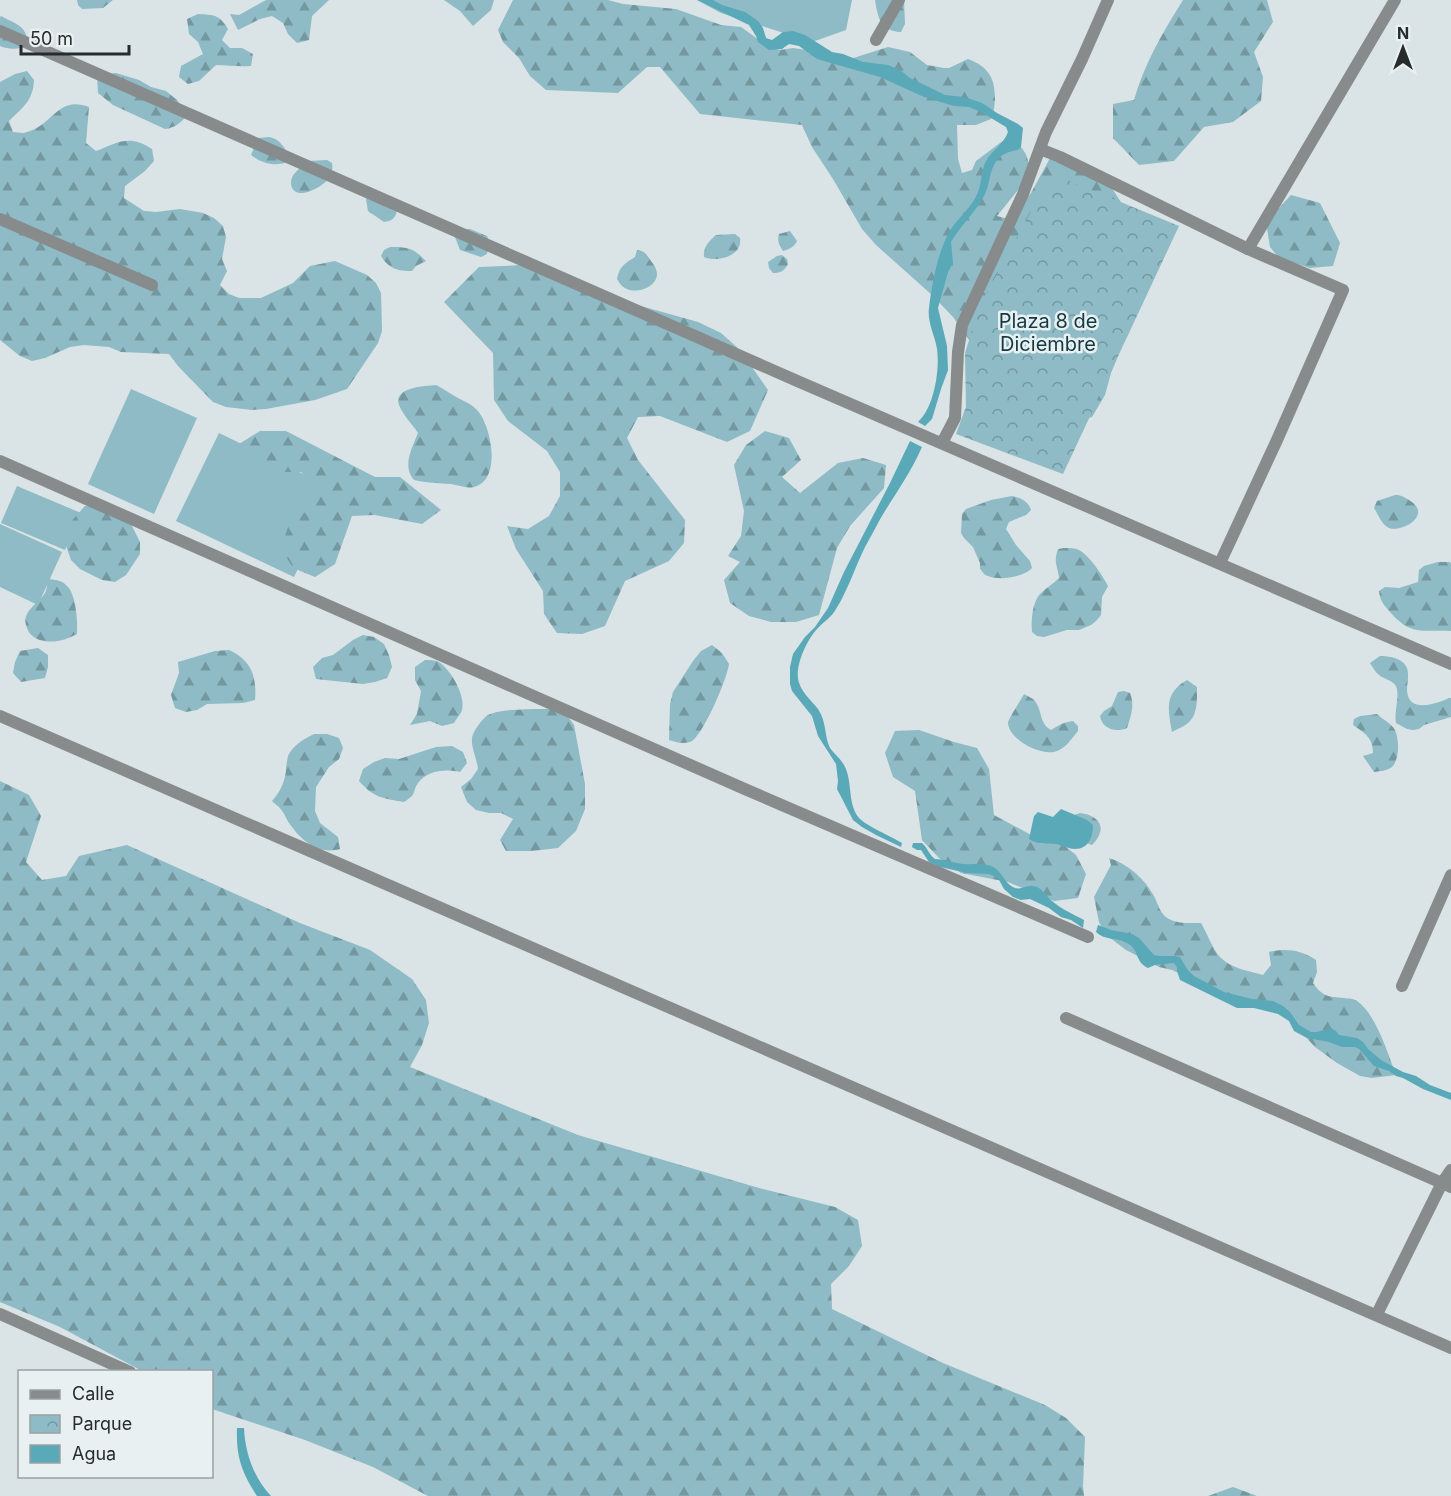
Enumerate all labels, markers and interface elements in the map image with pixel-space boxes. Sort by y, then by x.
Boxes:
scale bar [21,18,129,56]
north arrow [1373,18,1433,78]
text: N [1397,23,1409,43]
text: 50 m [30,28,73,49]
park label: Plaza 8 de Diciembre [999,309,1097,356]
legend [18,1370,213,1478]
text: Calle [72,1383,114,1404]
text: Parque [72,1413,132,1434]
text: Agua [72,1443,116,1464]

